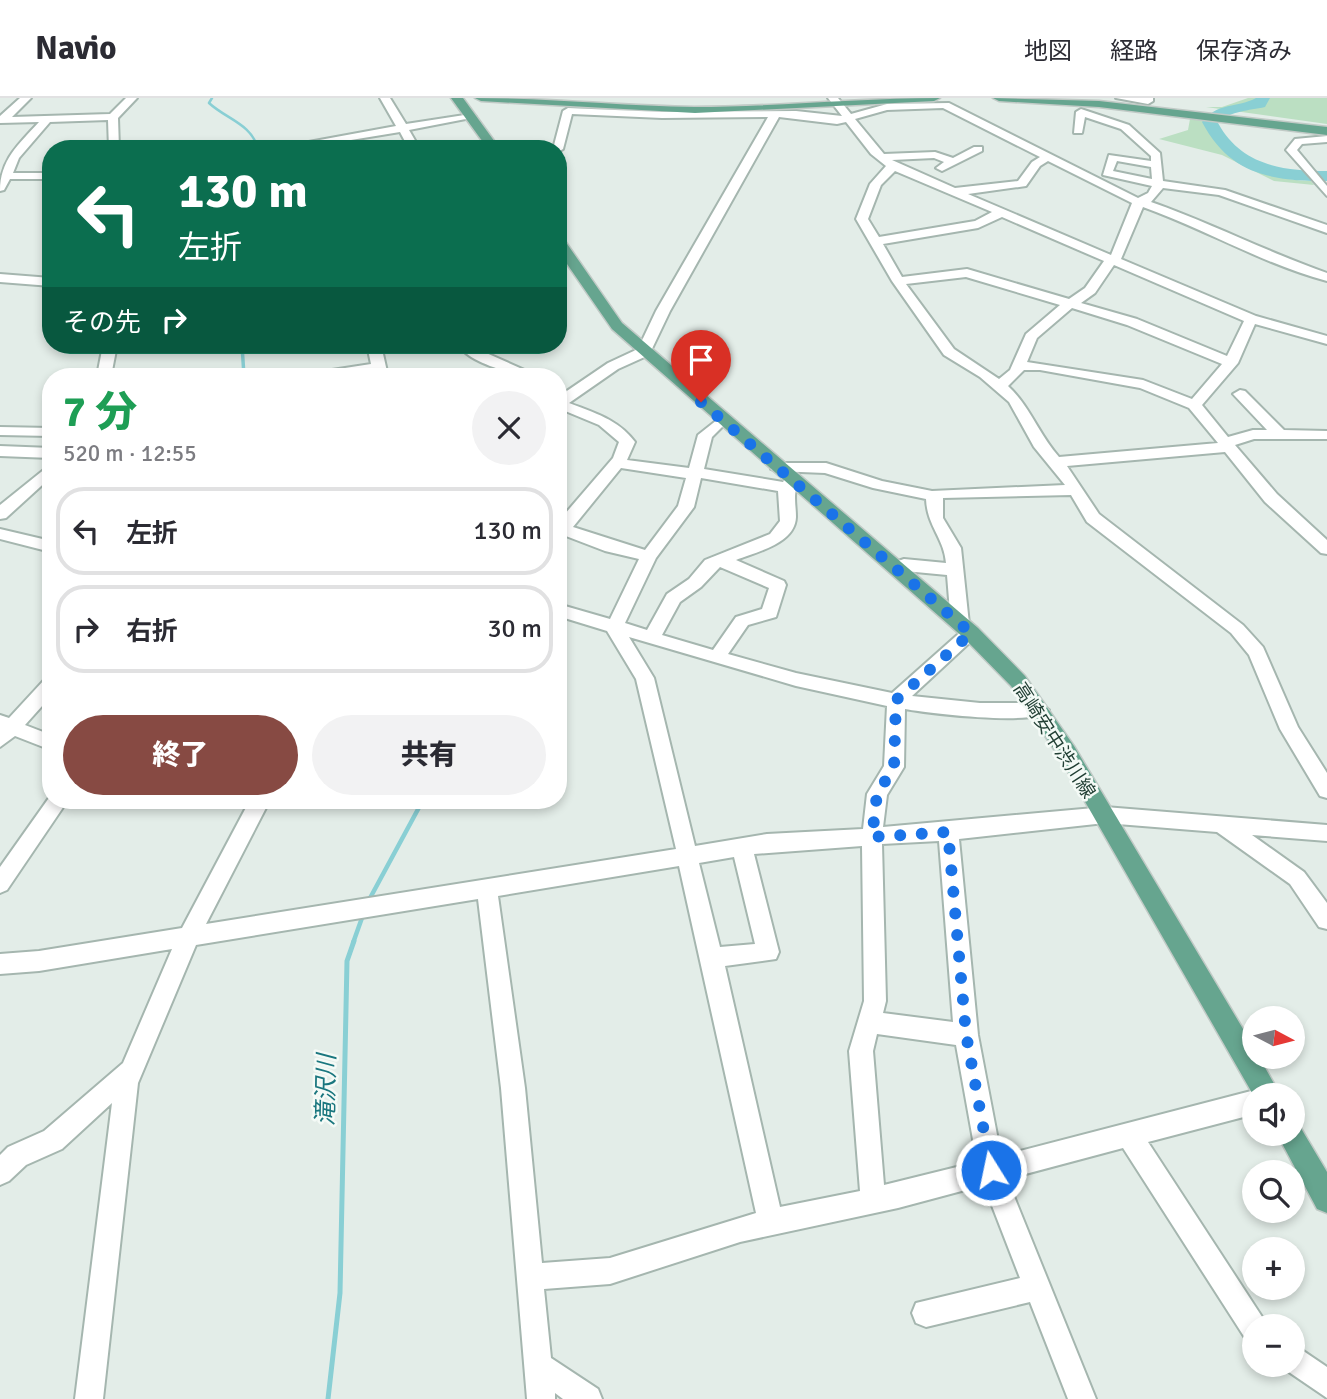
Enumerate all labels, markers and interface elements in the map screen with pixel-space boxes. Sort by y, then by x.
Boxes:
text: Navio [35,28,117,69]
text: 地図 [1024,36,1072,66]
text: 経路 [1110,36,1158,66]
text: 保存済み [1196,36,1292,66]
text: 130 m [178,161,308,221]
icon: left [63,168,154,259]
text: 左折 [178,228,242,267]
icon: right [155,301,193,339]
text: その先 [63,307,141,339]
pin [671,330,731,402]
icon: arrive [682,341,720,379]
text: 7 分 [63,387,137,438]
button: close [472,391,546,465]
text: 520 m · 12:55 [63,439,197,468]
icon: left [67,512,105,550]
text: 130 m [473,515,542,547]
text: 左折 [126,518,178,550]
icon: right [67,610,105,648]
text: 30 m [487,613,542,645]
text: 右折 [126,616,178,648]
street label: 高崎安中渋川線 [1008,678,1100,803]
button: 終了 [63,715,298,795]
button: 共有 [312,715,546,795]
north arrow [1242,1006,1306,1069]
map controls [1242,1006,1305,1377]
water label: 滝沢川 [310,1051,342,1126]
button: sound [1242,1083,1305,1146]
position arrow [954,1133,1028,1207]
button: search [1242,1160,1305,1223]
button: + [1242,1237,1305,1300]
button: − [1242,1314,1305,1377]

